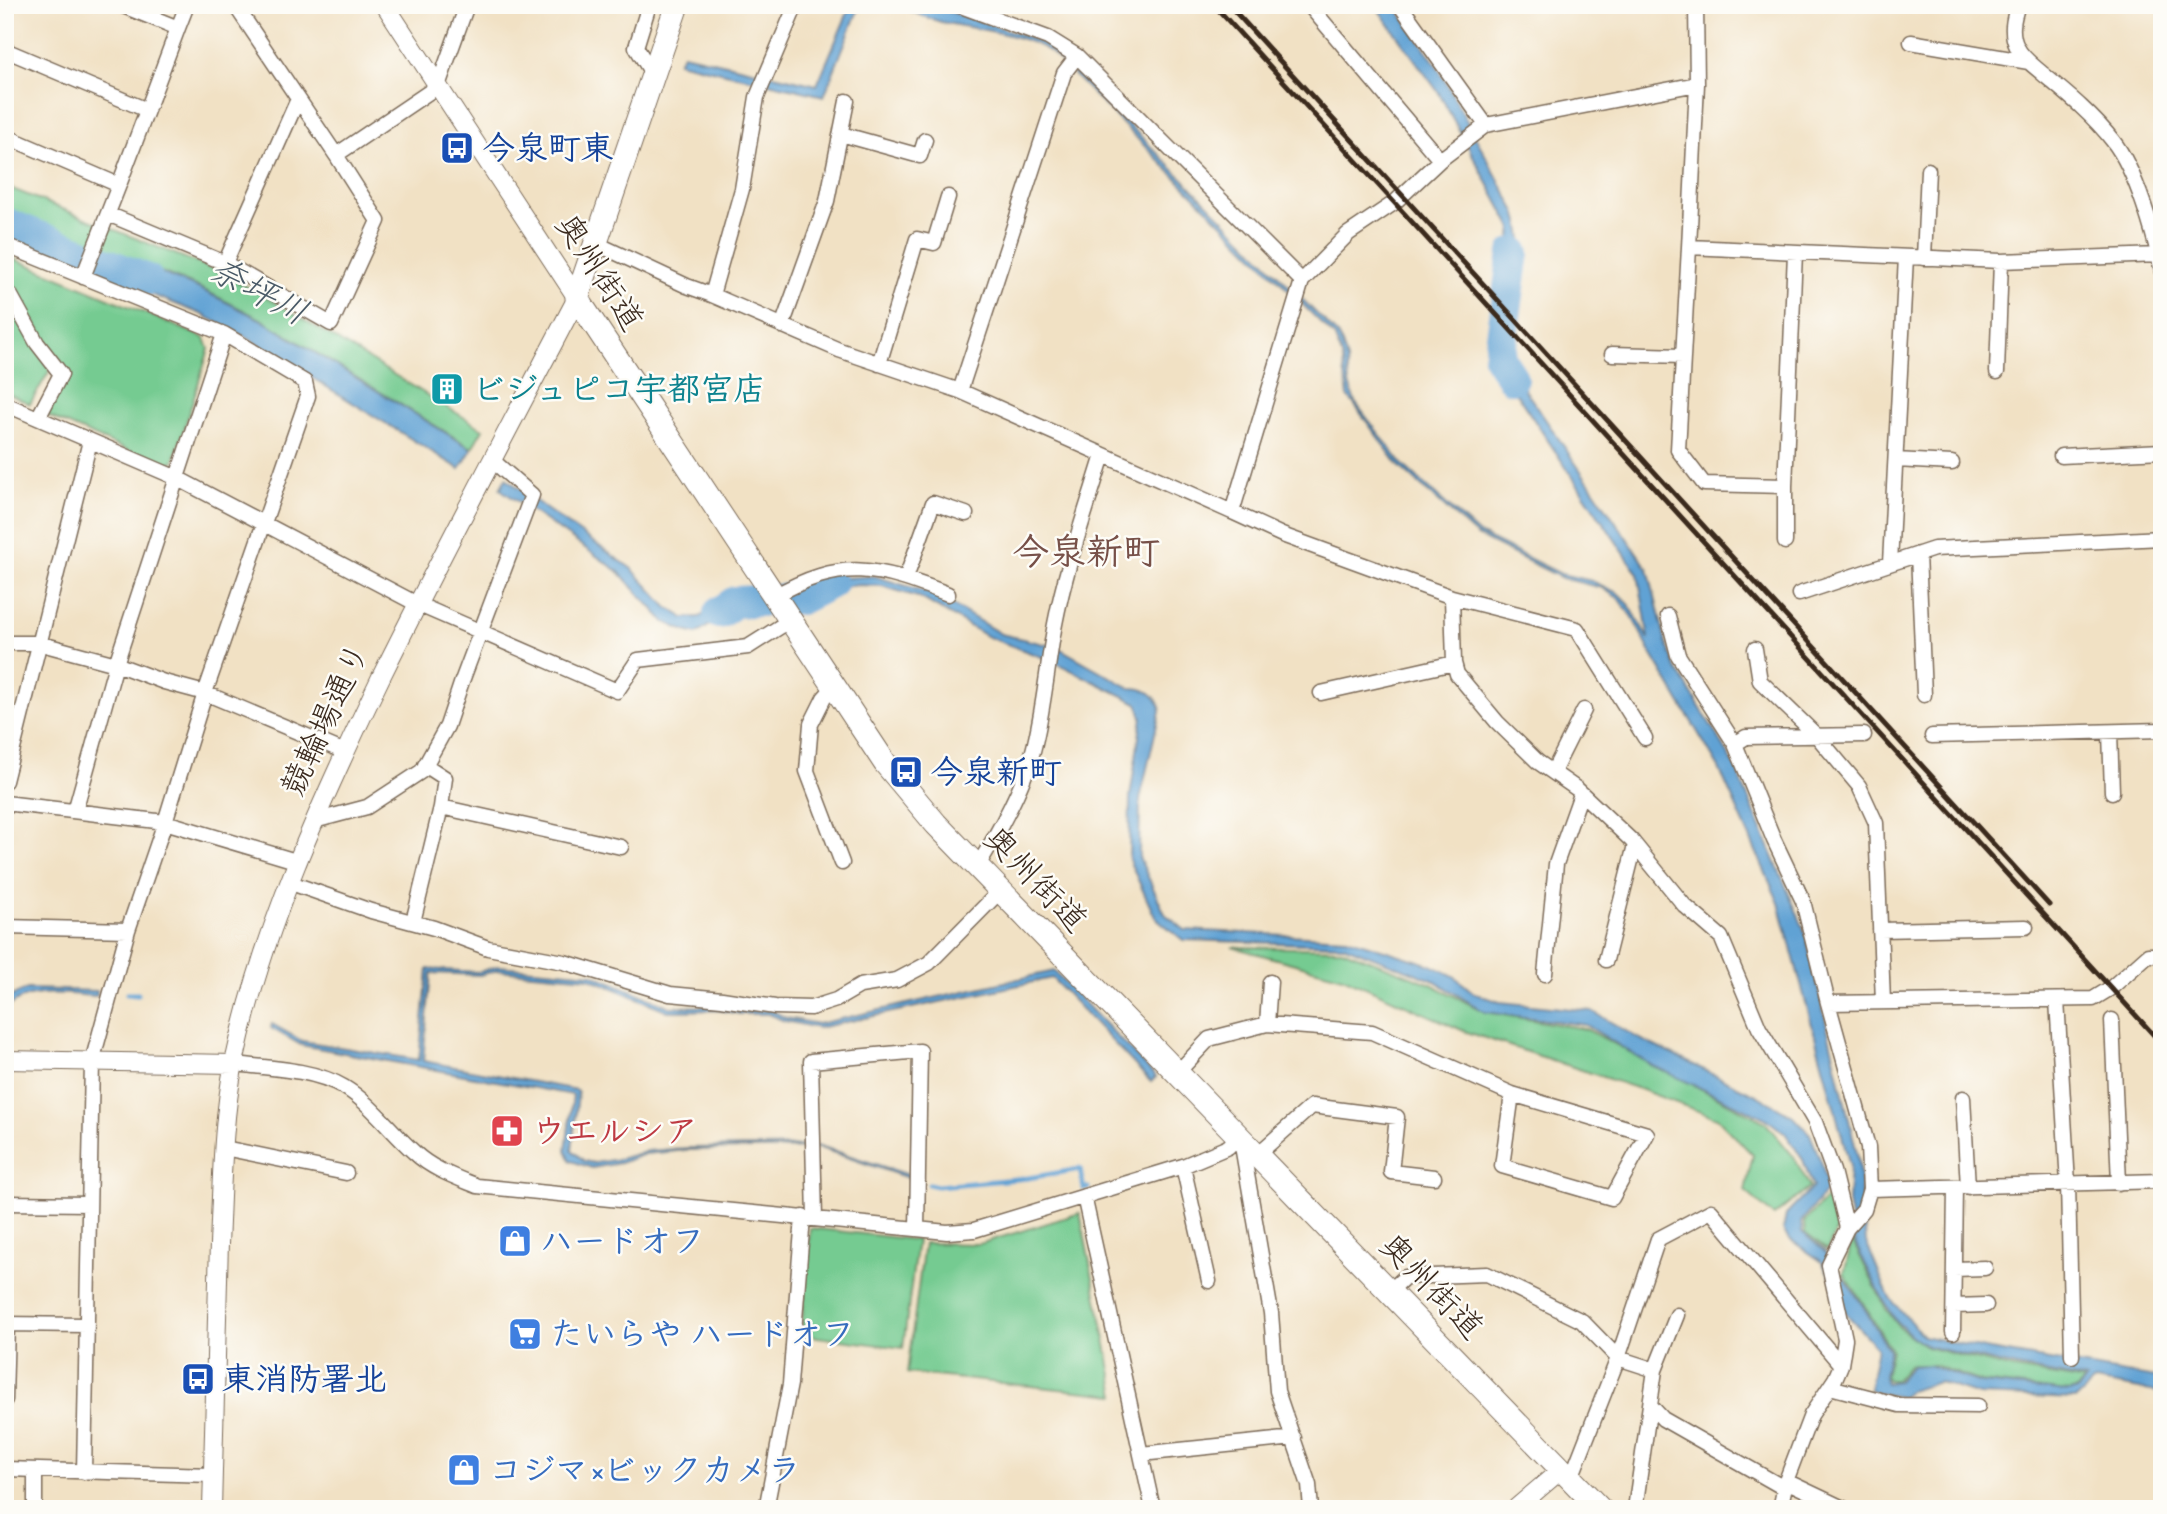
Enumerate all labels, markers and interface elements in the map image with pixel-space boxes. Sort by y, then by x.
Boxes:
place label: 今泉町東 [482,127,614,169]
bus stop icon: 今泉町東 [438,129,476,167]
street label: 奥州街道 [546,205,654,339]
water label: 奈坪川 [202,246,316,336]
place label: ビジュピコ宇都宮店 [472,368,766,410]
building icon: ビジュピコ宇都宮店 [428,370,466,408]
district label: 今泉新町 [1012,528,1160,575]
street label: 競輪場通り [271,635,379,803]
place label: 今泉新町 [930,751,1062,793]
bus stop icon: 今泉新町 [887,753,925,791]
street label: 奥州街道 [975,817,1097,941]
place label: ウエルシア [532,1110,698,1152]
pharmacy icon: ウエルシア [488,1112,526,1150]
place label: ハードオフ [540,1220,705,1262]
shop icon: ハードオフ [496,1222,534,1260]
street label: 奥州街道 [1371,1224,1493,1348]
place label: たいらや ハードオフ [550,1313,855,1355]
supermarket icon: たいらや ハードオフ [506,1315,544,1353]
place label: 東消防署北 [222,1358,387,1400]
bus stop icon: 東消防署北 [179,1360,217,1398]
place label: コジマ×ビックカメラ [489,1449,801,1491]
shop icon: コジマ×ビックカメラ [445,1451,483,1489]

